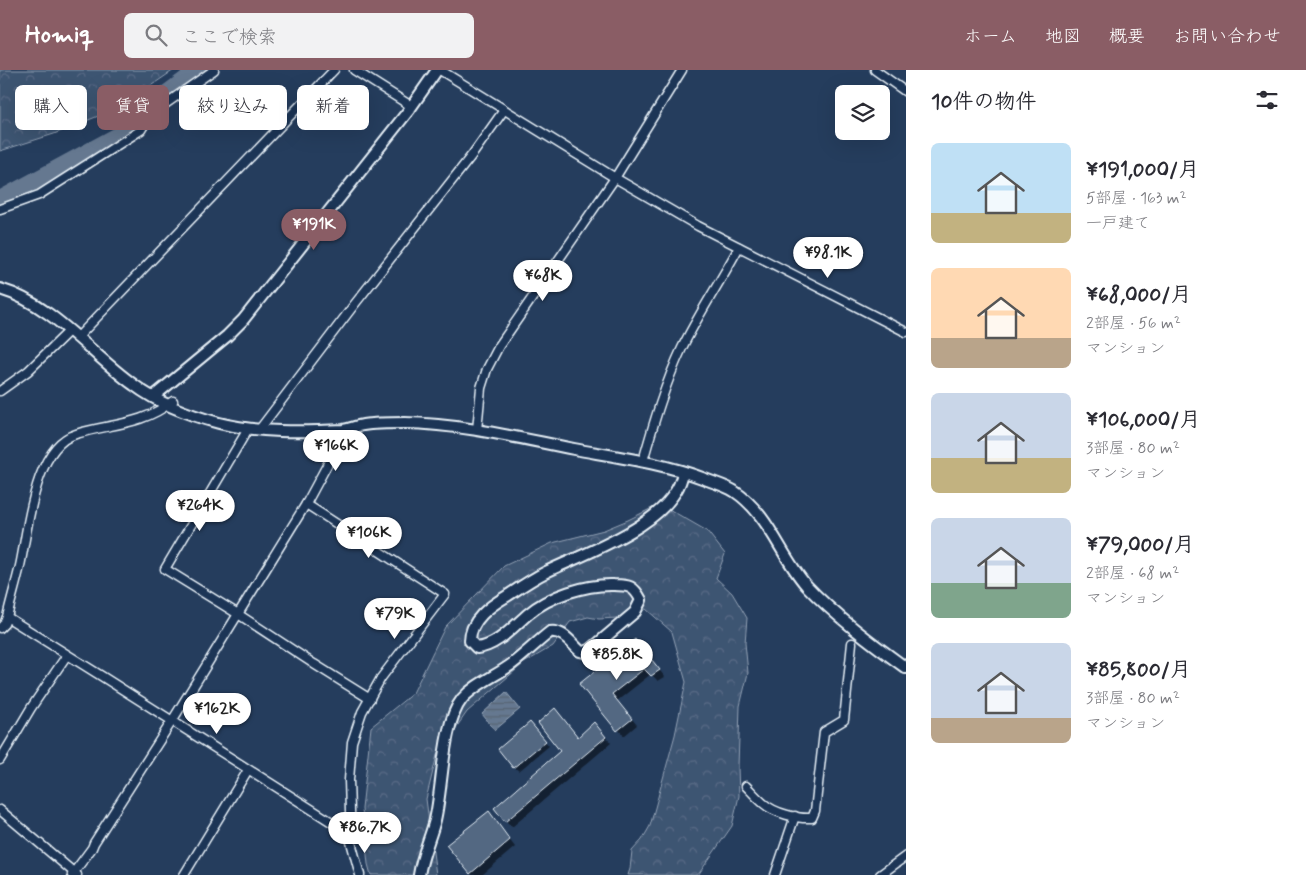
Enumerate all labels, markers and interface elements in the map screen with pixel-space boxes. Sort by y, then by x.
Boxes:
search box [124,13,474,58]
text: Homiq [25,20,94,51]
icon: search [142,21,170,49]
text: ここで検索 [182,25,277,50]
text: ホーム [964,25,1017,49]
text: 地図 [1045,25,1081,49]
text: 概要 [1109,25,1145,49]
text: お問い合わせ [1173,25,1281,49]
chip: 購入 [15,85,87,130]
chip: 賃貸 [97,85,169,130]
chip: 絞り込み [179,85,287,130]
chip: 新着 [297,85,369,130]
map controls [835,85,890,140]
button: layers [835,85,890,140]
icon: filters [1253,86,1281,114]
text: 10件の物件 [931,88,1036,116]
text: ¥191,000/月 [1086,156,1199,184]
icon: home [971,163,1031,223]
text: 5部屋 · 163 m² [1086,188,1187,209]
pin: ¥191K [279,208,349,251]
text: 一戸建て [1086,213,1150,234]
text: ¥191K [292,214,336,235]
pin: ¥98.1K [787,236,869,279]
text: ¥98.1K [804,242,852,263]
pin: ¥68K [513,260,573,302]
text: ¥68K [524,265,562,286]
text: ¥68,000/月 [1086,281,1191,309]
icon: home [971,288,1031,348]
text: 2部屋 · 56 m² [1086,313,1181,334]
text: マンション [1086,338,1165,359]
text: ¥106,000/月 [1086,406,1200,434]
icon: home [971,413,1031,473]
pin: ¥166K [301,430,371,472]
text: ¥166K [314,435,358,456]
text: 3部屋 · 80 m² [1086,438,1180,459]
text: マンション [1086,463,1165,484]
pin: ¥264K [165,490,235,532]
text: ¥264K [177,495,223,516]
pin: ¥106K [334,516,404,559]
text: ¥106K [347,522,391,543]
text: ¥79,000/月 [1086,531,1194,559]
icon: home [971,538,1031,598]
text: 2部屋 · 68 m² [1086,563,1179,584]
text: マンション [1086,588,1165,609]
pin: ¥79K [365,598,425,640]
text: ¥79K [375,603,415,624]
pin: ¥85.8K [576,638,658,681]
text: ¥85.8K [592,644,642,665]
text: ¥85,800/月 [1086,656,1191,684]
icon: home [971,663,1031,723]
text: 3部屋 · 80 m² [1086,688,1180,709]
pin: ¥162K [182,692,252,735]
text: ¥162K [194,698,240,719]
text: マンション [1086,713,1165,734]
pin: ¥86.7K [324,812,406,854]
text: ¥86.7K [339,817,391,838]

